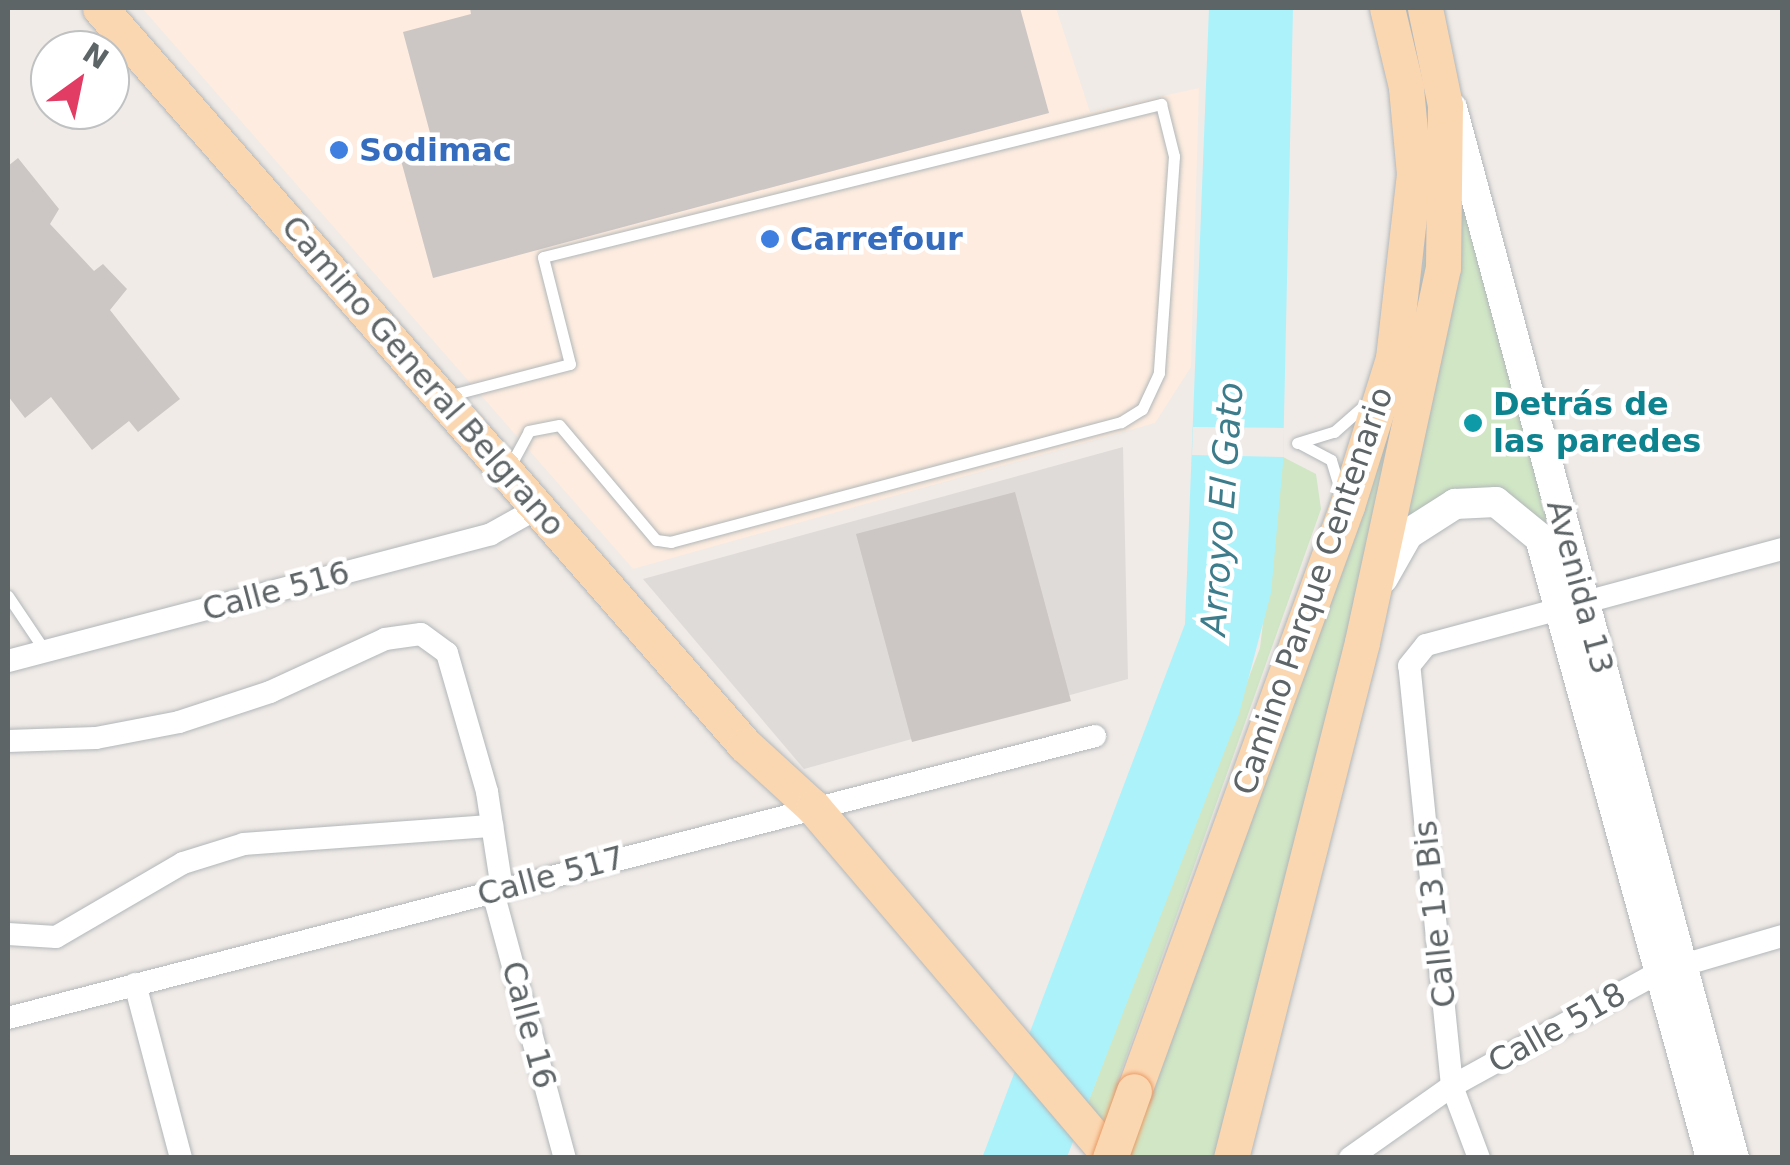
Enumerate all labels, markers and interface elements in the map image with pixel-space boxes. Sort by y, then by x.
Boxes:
north arrow [30,30,130,130]
text: N [77,36,114,76]
place label: Sodimac [359,131,512,169]
marker: Sodimac [328,139,350,161]
street label: Camino General Belgrano [273,208,573,544]
place label: Carrefour [790,220,963,258]
marker: Carrefour [759,228,781,250]
water label: Arroyo El Gato [1192,381,1252,637]
street label: Camino Parque Centenario [1225,382,1401,800]
place label: Detrás de las paredes [1493,386,1701,461]
marker: Detrás de las paredes [1462,412,1484,434]
street label: Avenida 13 [1538,496,1622,678]
street label: Calle 516 [198,553,354,629]
street label: Calle 13 Bis [1406,819,1464,1009]
street label: Calle 517 [473,838,629,914]
street label: Calle 16 [494,957,564,1093]
street label: Calle 518 [1482,975,1632,1081]

